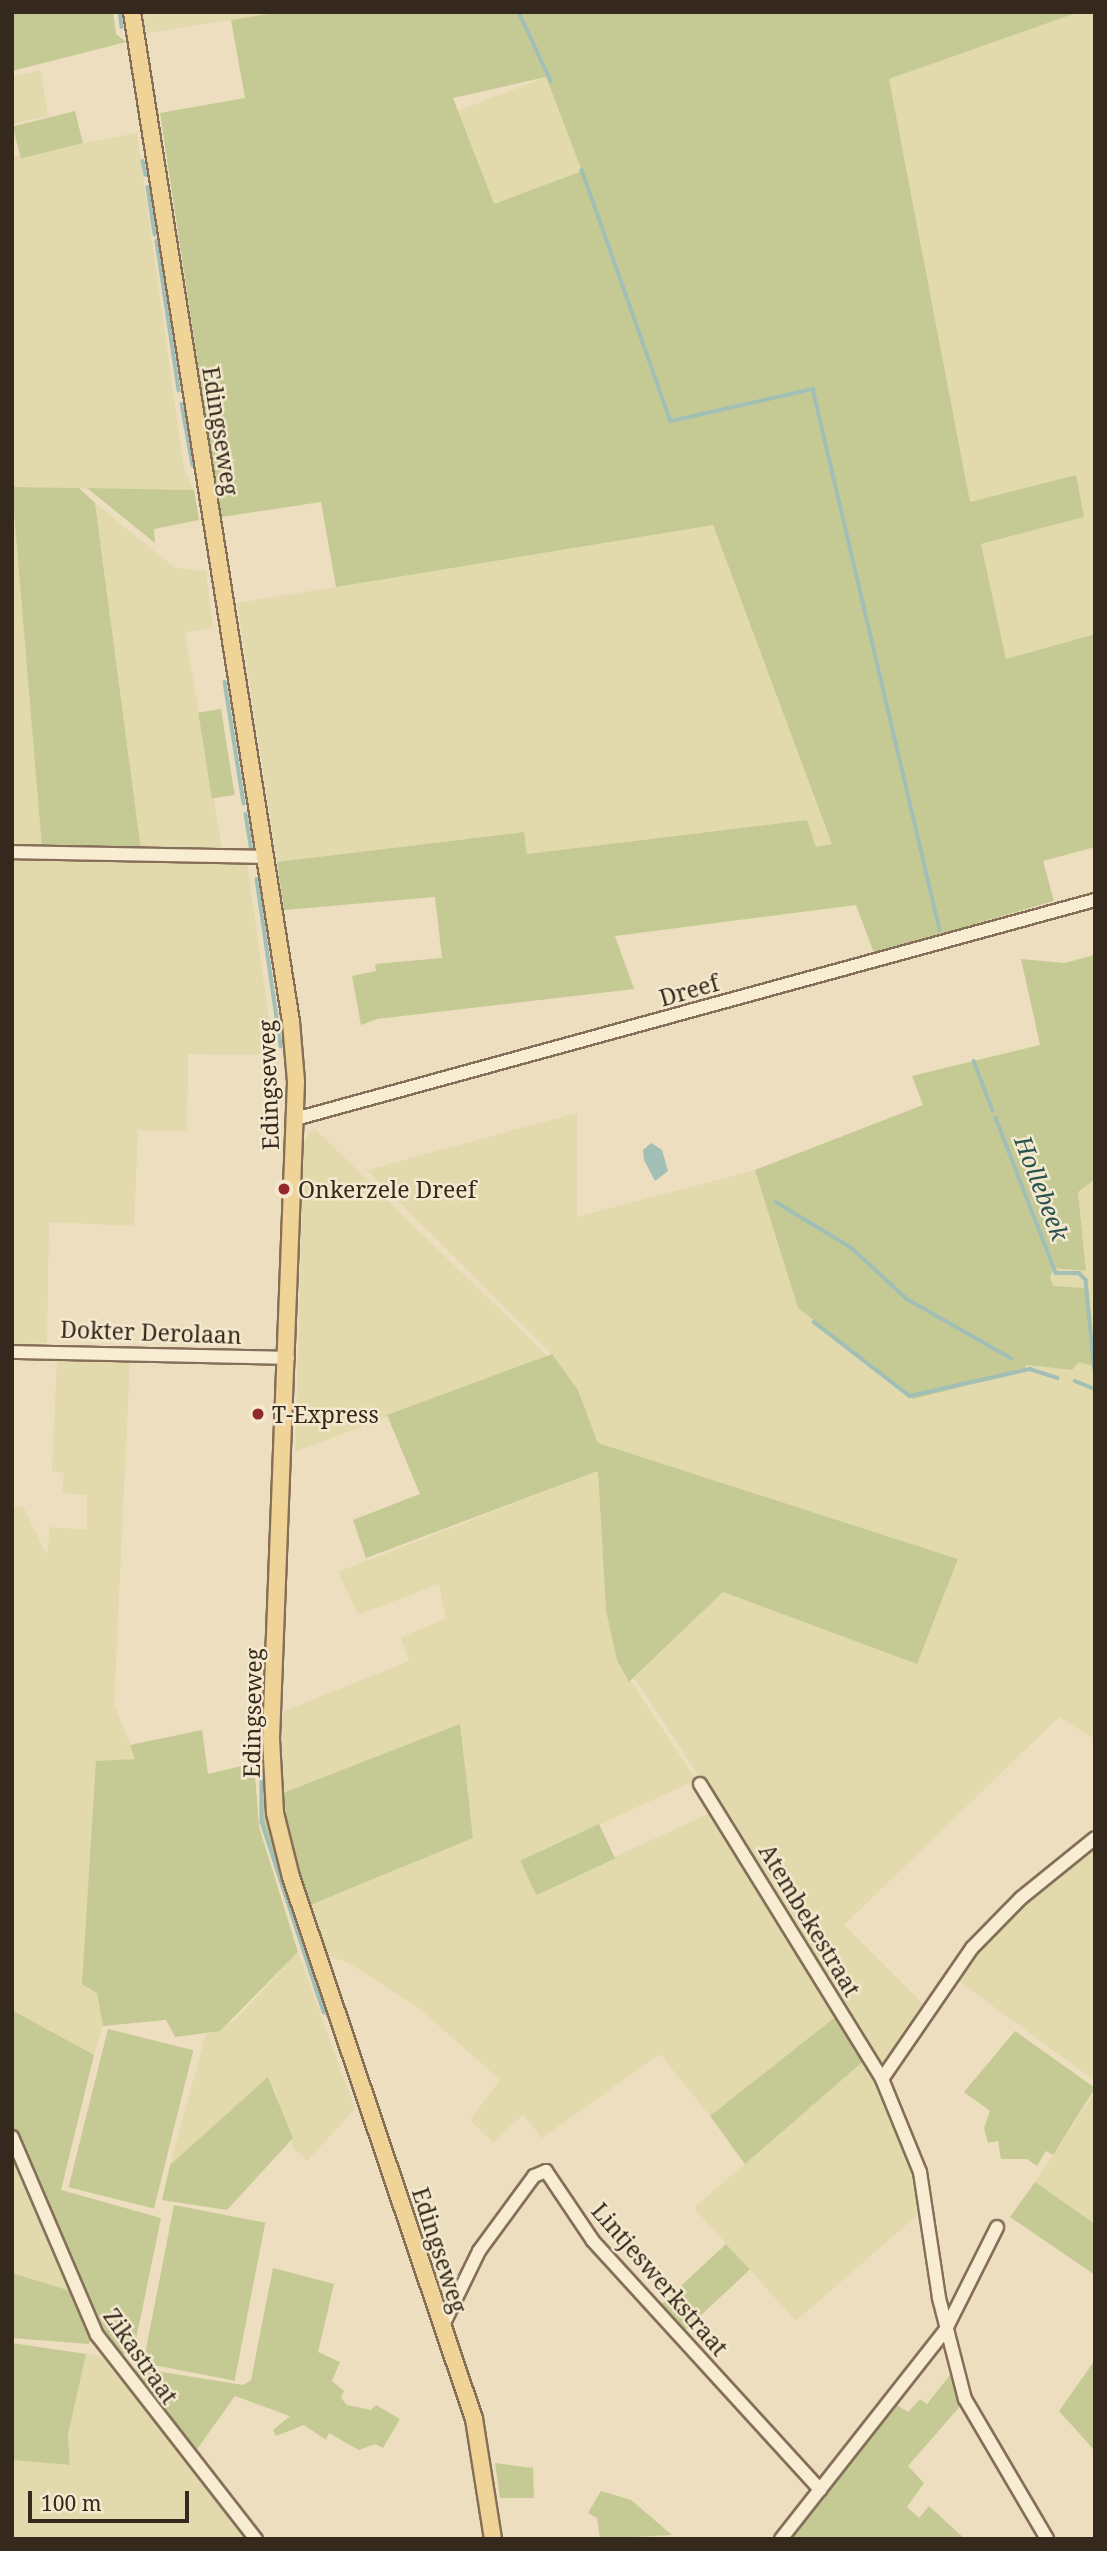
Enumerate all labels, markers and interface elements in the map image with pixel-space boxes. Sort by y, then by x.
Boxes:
street label: Edingseweg [197,365,245,497]
street label: Dreef [656,968,722,1012]
street label: Edingseweg [252,1019,284,1151]
water label: Hollebeek [1009,1131,1075,1245]
place label: Onkerzele Dreef [298,1175,476,1203]
marker: Onkerzele Dreef [276,1181,292,1197]
street label: Dokter Derolaan [60,1315,242,1349]
place label: T-Express [272,1400,379,1428]
marker: T-Express [250,1406,266,1422]
street label: Edingseweg [237,1648,267,1778]
street label: Atembekestraat [754,1839,866,2001]
street label: Edingseweg [407,2184,473,2316]
street label: Lintjeswerkstraat [586,2197,734,2361]
street label: Zikastraat [98,2303,184,2409]
scale bar [32,2478,192,2522]
text: 100 m [41,2489,102,2517]

